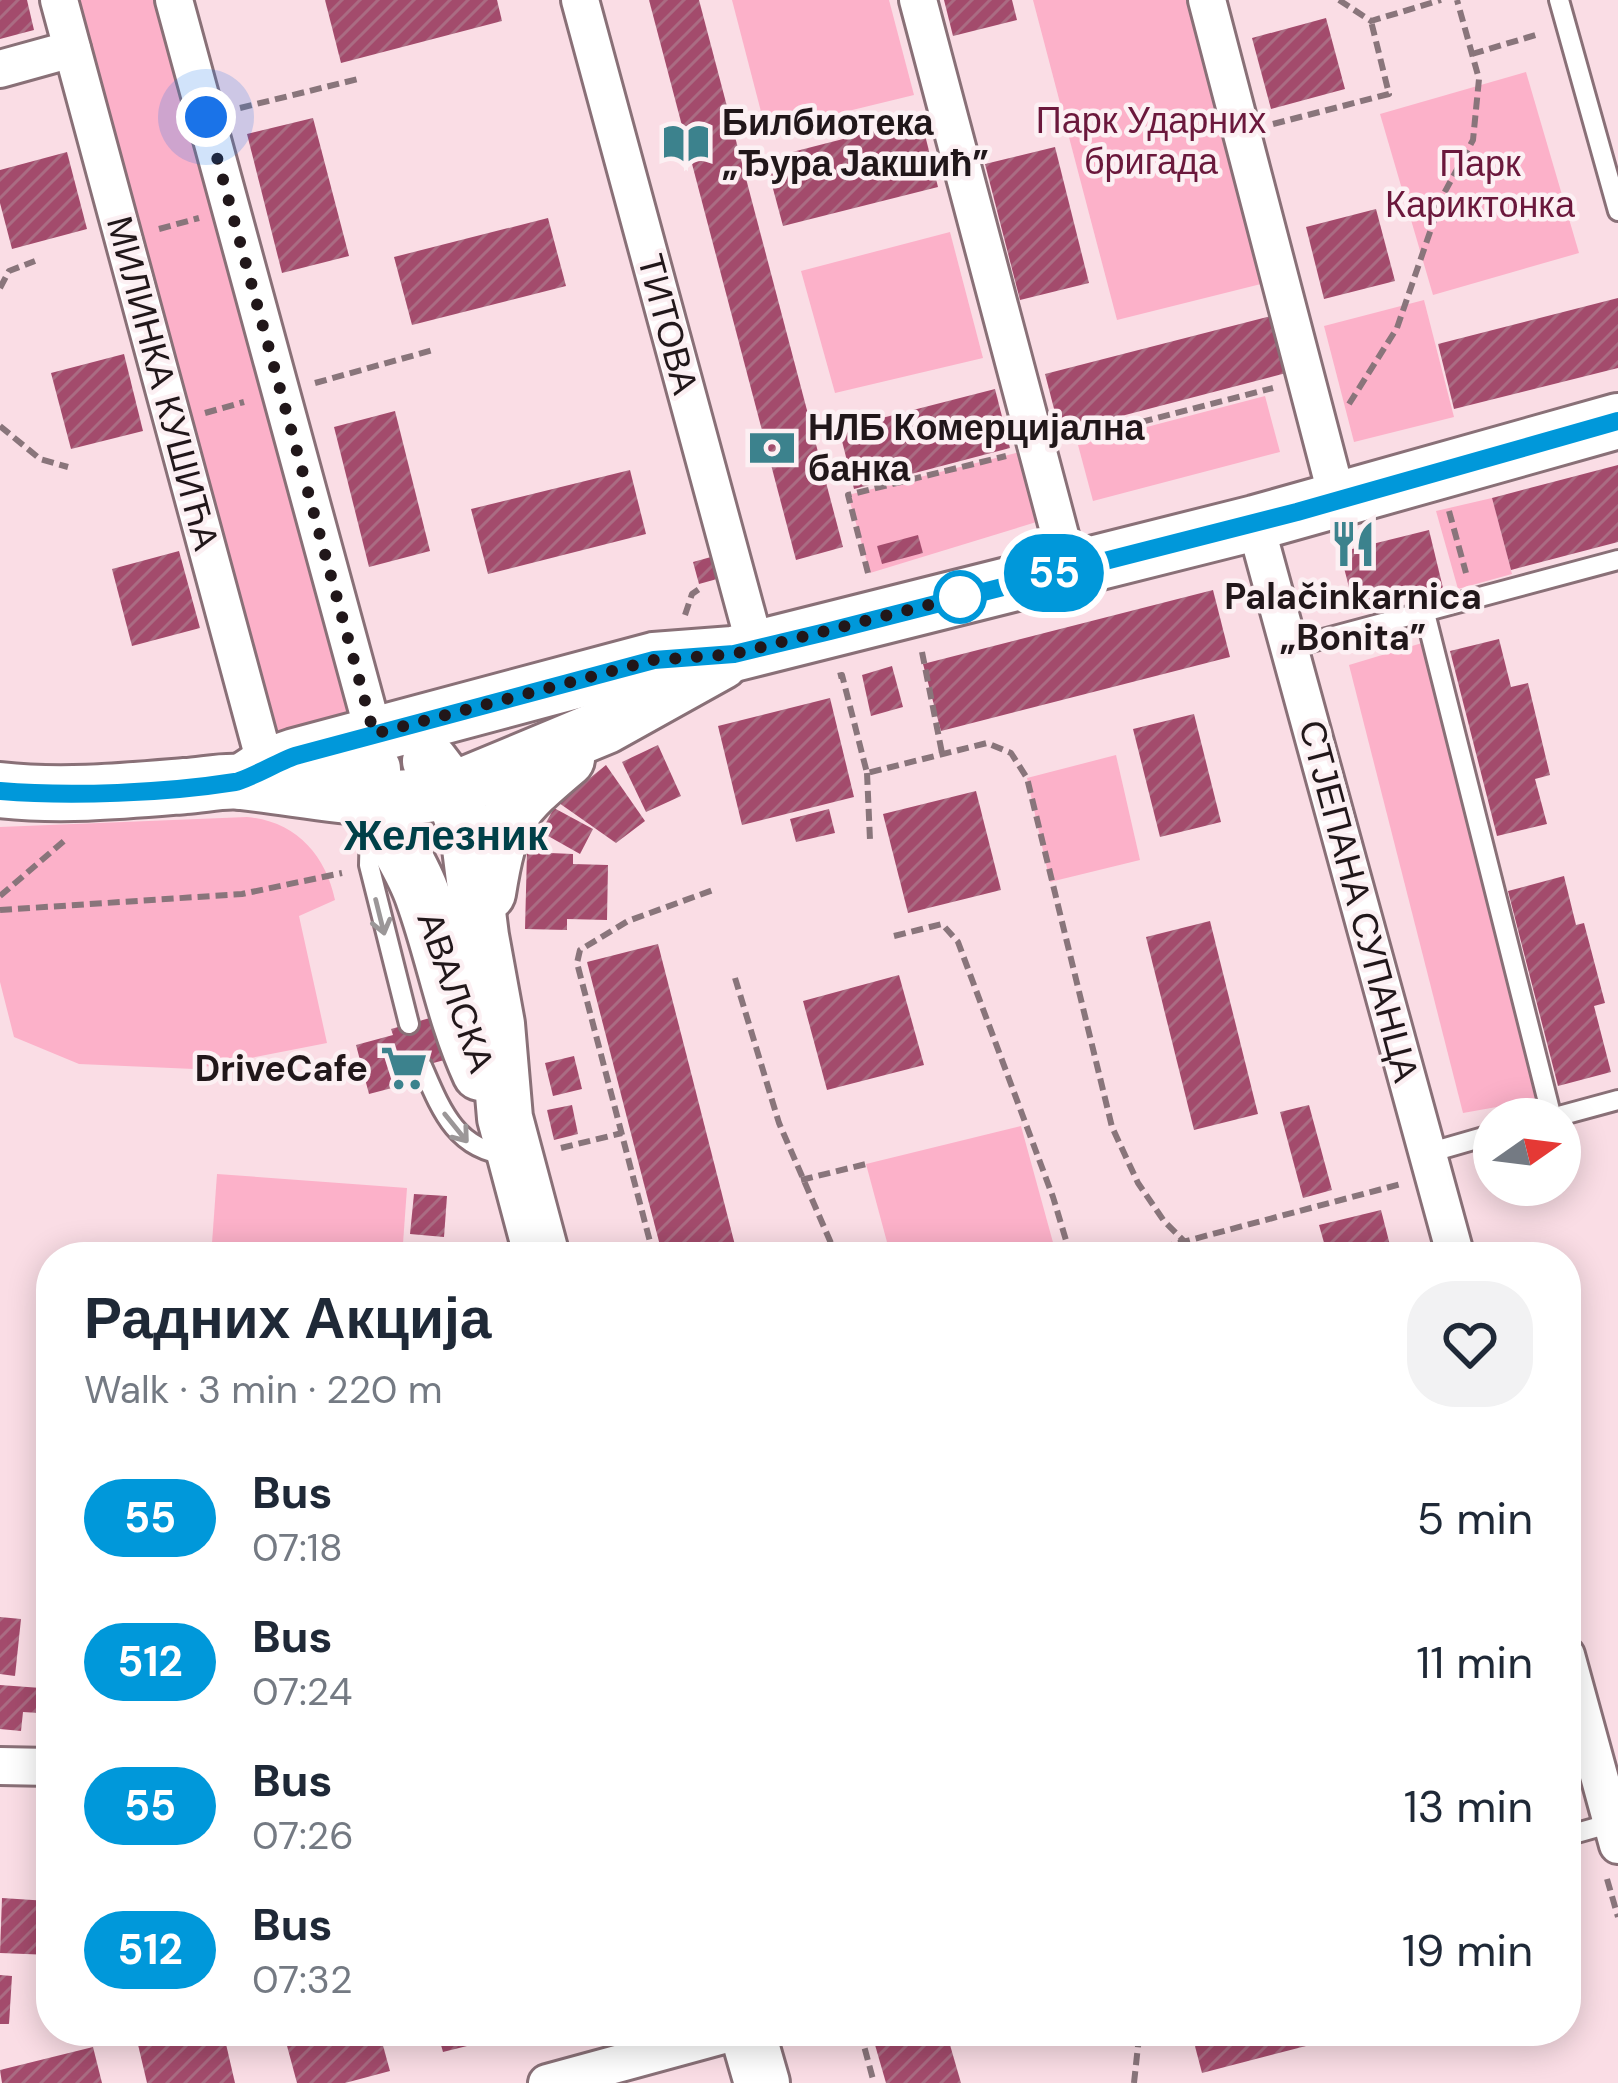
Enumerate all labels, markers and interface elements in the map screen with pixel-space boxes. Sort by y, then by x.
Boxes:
your location [176,87,236,147]
park label: Парк Ударних бригада [1036,97,1266,185]
place label: Билбиотека „Ђура Јакшић” [722,99,989,187]
library icon: Билбиотека „Ђура Јакшић” [661,118,711,168]
park label: Парк Кариктонка [1385,140,1576,228]
street label: МИЛИНКА КУШИЋА [96,211,230,555]
street label: ТИТОВА [627,249,709,399]
place label: НЛБ Комерцијална банка [808,404,1146,492]
bank icon: НЛБ Комерцијална банка [747,423,797,473]
restaurant icon: Palačinkarnica „Bonita” [1328,519,1378,569]
line badge: 55 [1000,534,1108,612]
text: 55 [1028,545,1080,600]
unlabelled marker [935,572,985,622]
place label: Palačinkarnica „Bonita” [1224,573,1482,661]
street label: СТЈЕПАНА СУПАНЦА [1288,715,1430,1087]
district label: Железник [343,808,549,863]
one-way arrow [371,898,393,936]
street label: АВАЛСКА [407,906,505,1078]
supermarket icon: DriveCafe [379,1043,429,1093]
place label: DriveCafe [195,1045,368,1092]
north arrow [1473,1098,1581,1206]
map controls [1473,1098,1581,1206]
one-way arrow [442,1111,468,1143]
text: Радних Акција [84,1281,492,1356]
button: heart [1407,1281,1533,1407]
text: Walk · 3 min · 220 m [84,1364,443,1415]
text: Bus [252,1463,332,1522]
text: 5 min [1417,1489,1533,1548]
text: 55 [124,1490,176,1545]
text: 07:18 [252,1522,343,1573]
text: Bus [252,1607,332,1666]
text: 11 min [1416,1633,1533,1692]
text: 512 [117,1634,183,1689]
text: 07:24 [252,1666,352,1717]
text: Bus [252,1751,332,1810]
text: 13 min [1404,1777,1533,1836]
text: 55 [124,1778,176,1833]
text: 07:26 [252,1810,354,1861]
text: Bus [252,1895,332,1954]
text: 19 min [1402,1921,1533,1980]
text: 512 [117,1922,183,1977]
text: 07:32 [252,1954,352,2005]

